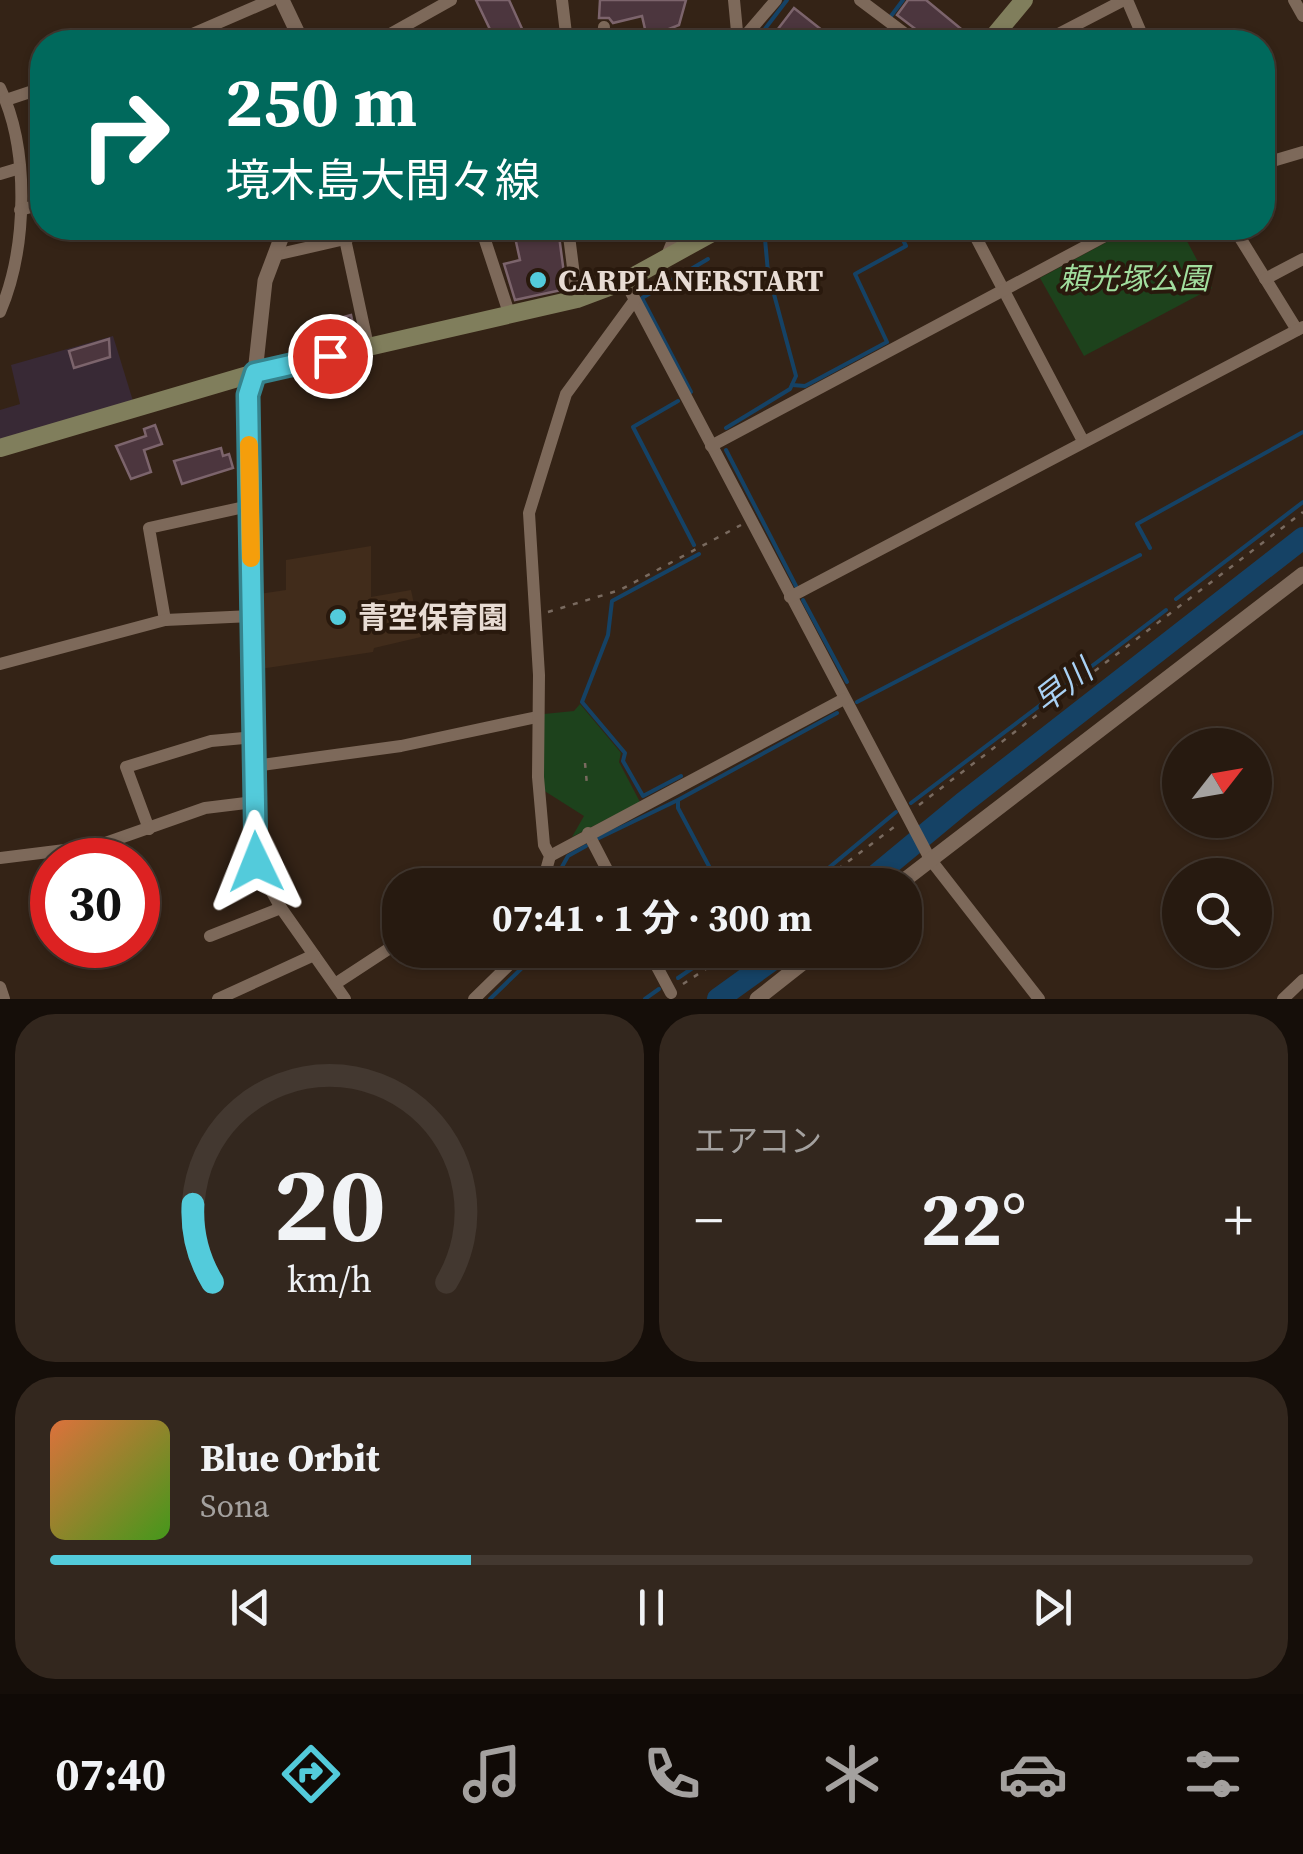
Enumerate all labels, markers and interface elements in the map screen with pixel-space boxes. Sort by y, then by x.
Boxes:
text: 250 m [225,53,417,149]
icon: right [60,70,190,200]
text: 境木島大間々線 [225,149,540,211]
park label: 頼光塚公園 [1059,258,1213,299]
place label: CARPLANERSTART [558,260,823,301]
marker: CARPLANERSTART [527,269,549,291]
pin [288,314,373,399]
icon: arrive [303,329,358,384]
place label: 青空保育園 [358,597,508,638]
marker: 青空保育園 [327,606,349,628]
water label: 早川 [1024,647,1104,723]
north arrow [1162,728,1272,838]
map controls [1162,728,1272,968]
position arrow [204,810,308,914]
speed limit sign: 30 [30,838,160,968]
button: search [1162,858,1272,968]
text: 07:41 · 1 分 · 300 m [492,892,812,944]
text: エアコン [694,1119,822,1163]
text: 20 [273,1132,386,1275]
text: 22° [921,1167,1026,1270]
text: − [694,1182,723,1257]
text: + [1224,1182,1253,1257]
text: km/h [287,1255,372,1304]
text: Blue Orbit [200,1432,380,1484]
text: Sona [200,1484,270,1528]
icon: previous [223,1580,278,1635]
icon: pause [624,1580,679,1635]
icon: next [1025,1580,1080,1635]
icon: directions [276,1739,346,1809]
icon: music [457,1739,527,1809]
icon: phone [637,1739,707,1809]
icon: climate [817,1739,887,1809]
icon: car [998,1739,1068,1809]
icon: filters [1178,1739,1248,1809]
text: 07:40 [55,1743,166,1805]

